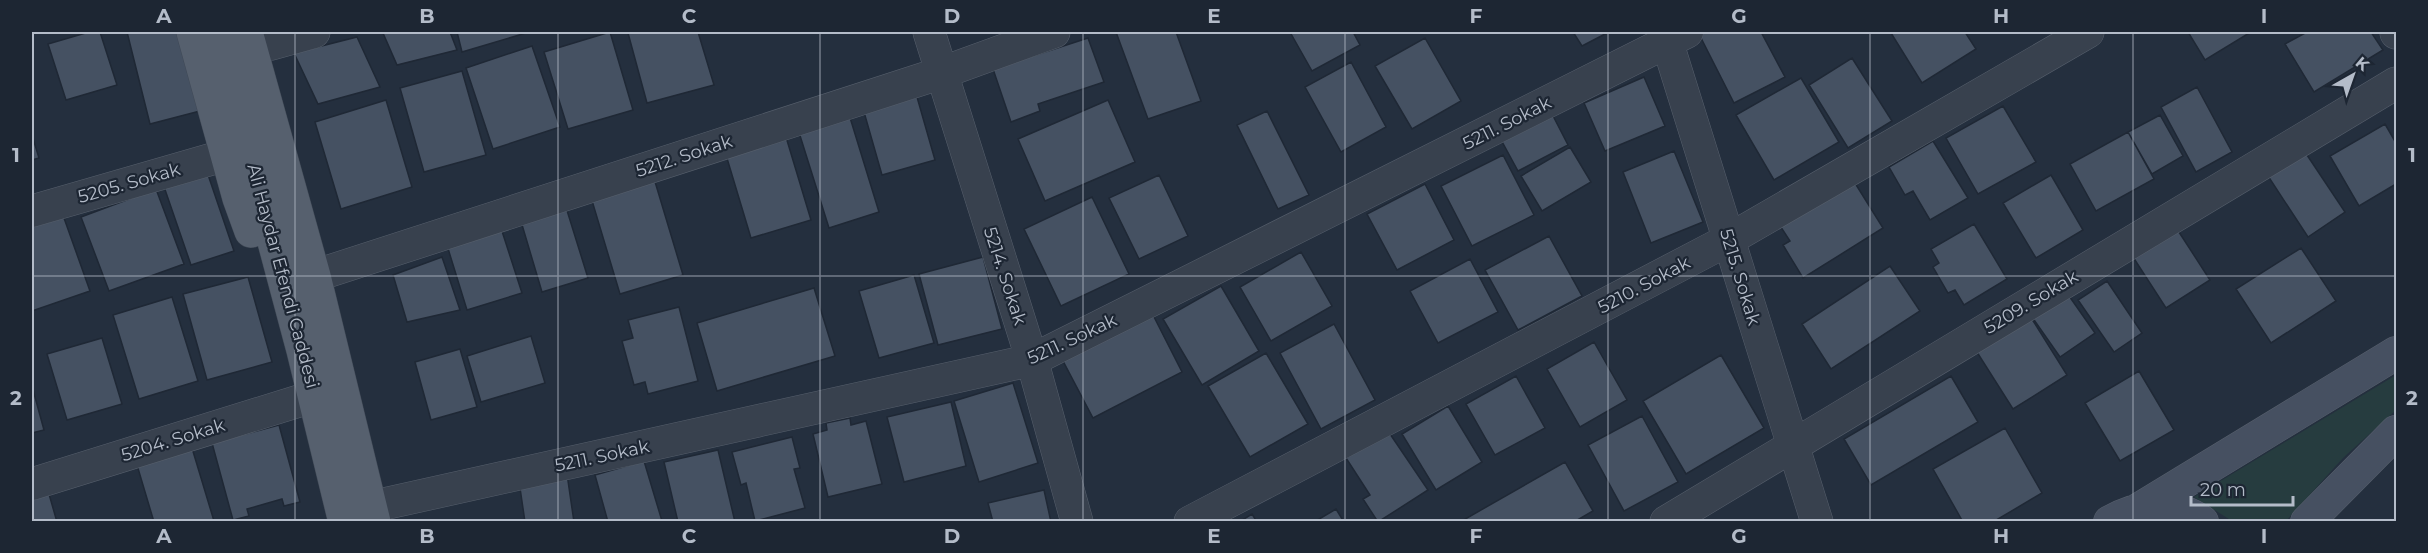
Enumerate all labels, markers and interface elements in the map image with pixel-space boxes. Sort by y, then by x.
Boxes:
text: A [155,4,172,28]
text: B [419,4,435,28]
text: C [682,4,697,28]
text: D [944,4,960,28]
text: E [1207,4,1221,28]
text: F [1470,4,1483,28]
text: G [1731,4,1747,28]
text: H [1993,4,2009,28]
text: I [2261,4,2267,28]
north arrow [2323,45,2383,105]
text: K [2352,53,2374,76]
street label: 5211. Sokak [1459,91,1555,155]
street label: 5212. Sokak [633,130,735,182]
text: 1 [12,143,20,167]
text: 1 [2408,143,2416,167]
street label: 5205. Sokak [75,158,183,208]
street label: Ali Haydar Efendi Caddesi [242,161,324,391]
street label: 5214. Sokak [979,224,1031,328]
street label: 5215. Sokak [1715,226,1765,328]
street label: 5210. Sokak [1594,251,1694,319]
street label: 5209. Sokak [1980,265,2082,339]
street label: 5211. Sokak [1024,309,1120,369]
text: 2 [10,386,22,410]
text: 2 [2406,386,2418,410]
street label: 5204. Sokak [118,414,228,466]
street label: 5211. Sokak [553,435,652,477]
scale bar [2191,469,2293,507]
text: 20 m [2200,479,2246,501]
text: A [155,524,172,548]
text: B [419,524,435,548]
text: C [682,524,697,548]
text: D [944,524,960,548]
text: E [1207,524,1221,548]
text: F [1470,524,1483,548]
text: G [1731,524,1747,548]
text: H [1993,524,2009,548]
text: I [2261,524,2267,548]

